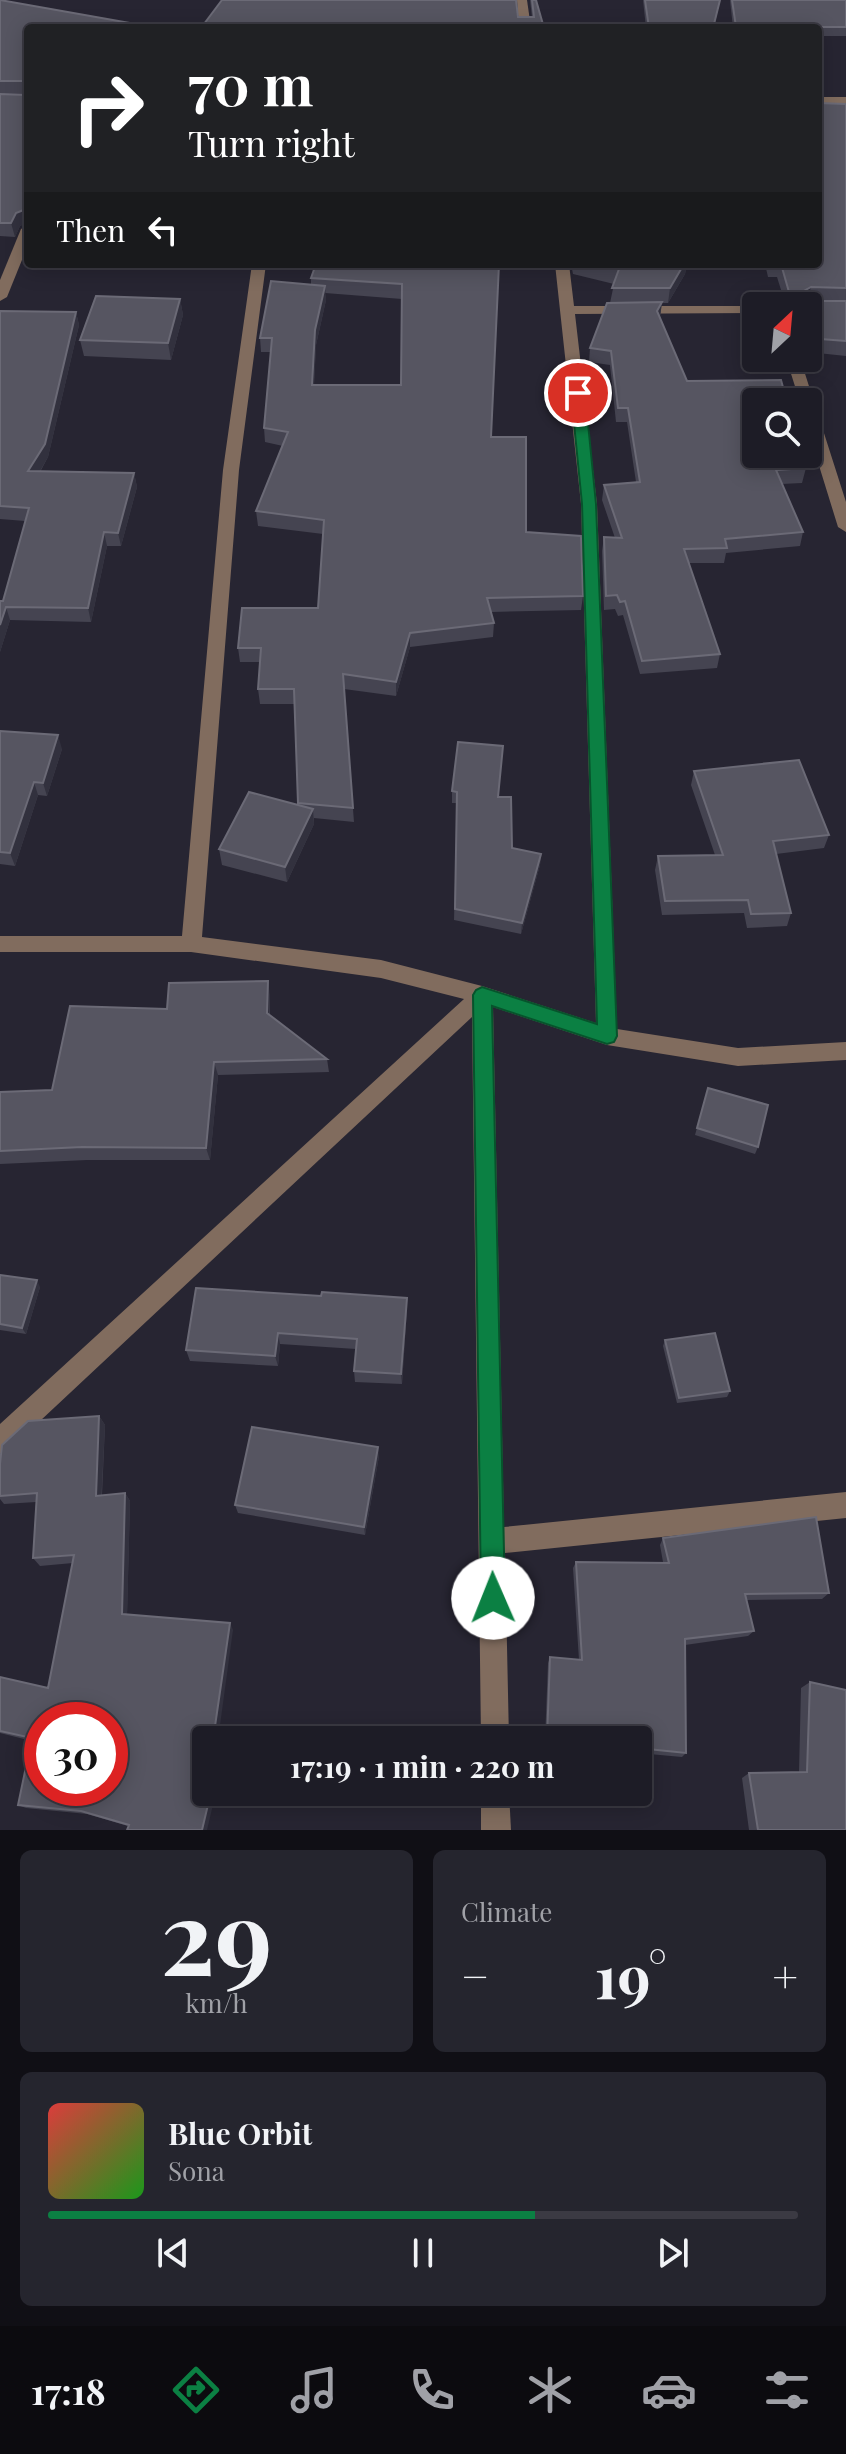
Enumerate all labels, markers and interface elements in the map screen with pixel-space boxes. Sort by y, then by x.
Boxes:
text: 70 m [188,46,313,121]
icon: right [56,56,160,160]
text: Turn right [188,118,355,166]
icon: left [141,208,185,252]
text: Then [56,210,125,250]
north arrow [742,292,822,372]
map controls [742,292,822,468]
pin [544,359,612,427]
icon: arrive [556,371,600,415]
button: search [742,388,822,468]
position arrow [451,1556,535,1640]
speed limit sign: 30 [24,1702,128,1806]
text: 17:19 · 1 min · 220 m [290,1746,554,1786]
text: 29 [161,1863,272,2002]
text: Climate [461,1894,552,1929]
text: 19° [595,1934,667,2014]
text: − [461,1945,489,2004]
text: + [772,1945,798,2004]
text: km/h [185,1985,248,2020]
text: Blue Orbit [168,2113,312,2153]
text: Sona [168,2153,225,2188]
icon: previous [151,2231,195,2275]
icon: pause [401,2231,445,2275]
icon: next [651,2231,695,2275]
icon: directions [168,2362,224,2418]
icon: music [286,2362,342,2418]
icon: phone [404,2362,460,2418]
icon: climate [522,2362,578,2418]
icon: car [641,2362,697,2418]
icon: filters [759,2362,815,2418]
text: 17:18 [31,2366,106,2414]

